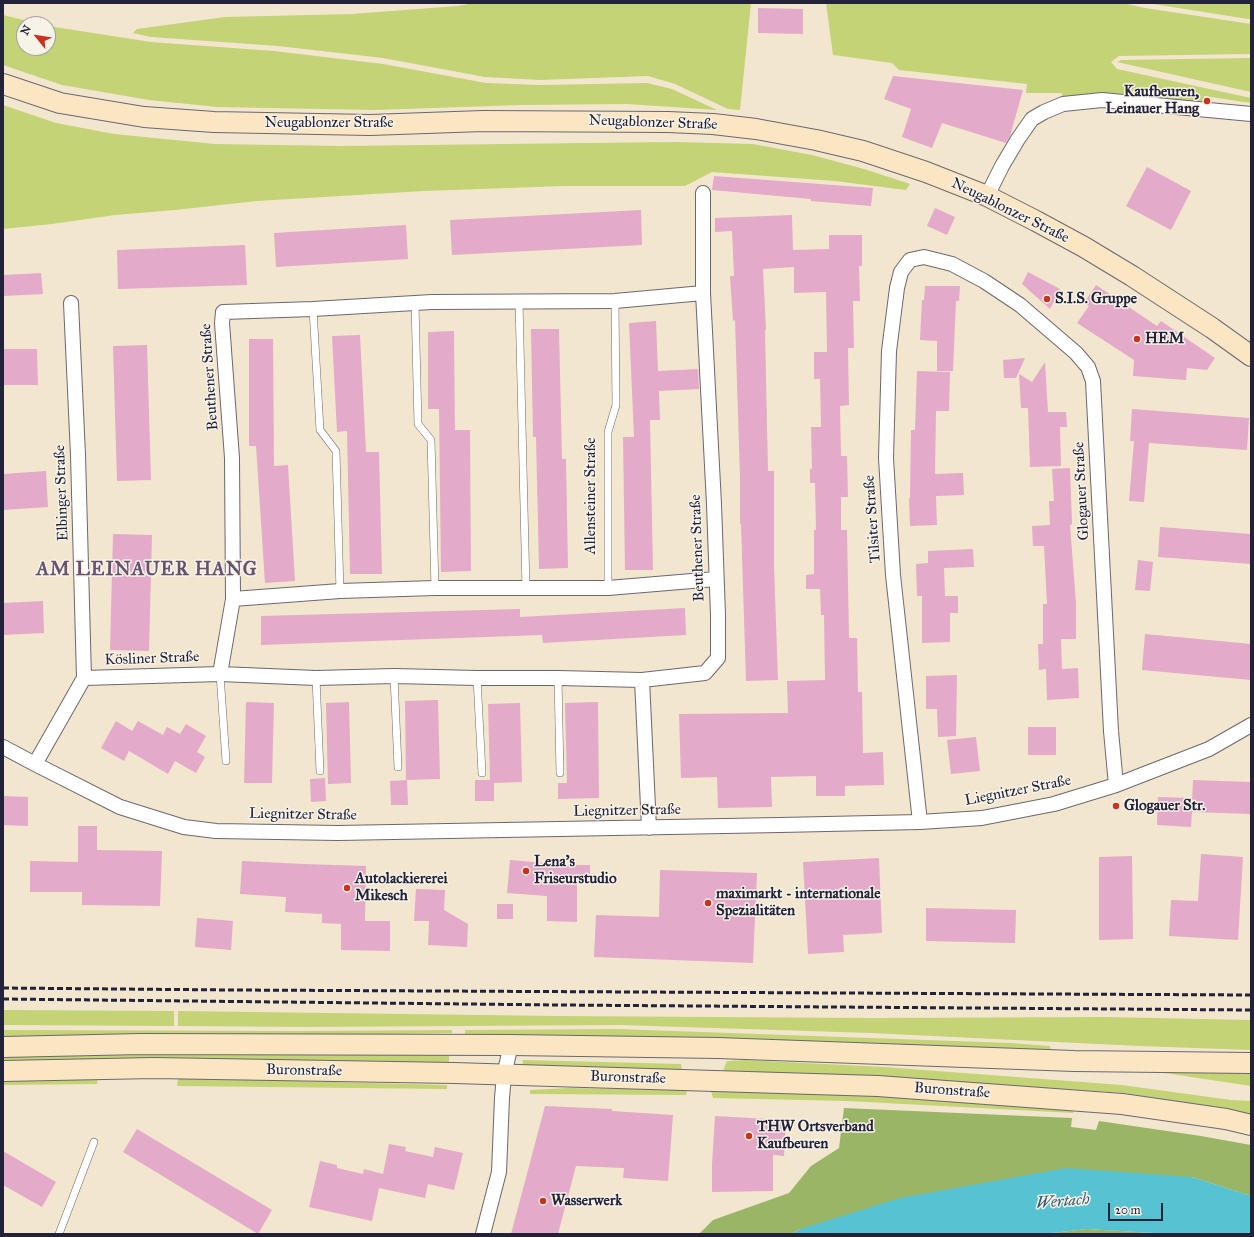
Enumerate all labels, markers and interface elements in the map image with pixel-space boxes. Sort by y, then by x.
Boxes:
north arrow [16,16,56,56]
text: N [18,23,34,38]
place label: Kaufbeuren, Leinauer Hang [1106,83,1199,118]
marker: Kaufbeuren, Leinauer Hang [1202,96,1212,106]
street label: Neugablonzer Straße [588,112,718,134]
street label: Neugablonzer Straße [264,114,394,132]
street label: Neugablonzer Straße [948,175,1072,247]
place label: S.I.S. Gruppe [1055,290,1137,308]
marker: S.I.S. Gruppe [1042,294,1052,304]
street label: Beuthener Straße [197,323,223,431]
place label: HEM [1145,330,1184,348]
marker: HEM [1132,334,1142,344]
street label: Allensteiner Straße [582,438,600,554]
street label: Glogauer Straße [1070,441,1094,541]
street label: Elbinger Straße [51,445,73,541]
street label: Tilsiter Straße [861,474,885,564]
street label: Beuthener Straße [687,494,709,602]
district label: AM LEINAUER HANG [36,559,258,581]
street label: Kösliner Straße [104,648,200,670]
street label: Liegnitzer Straße [963,772,1073,810]
place label: Glogauer Str. [1124,797,1205,815]
street label: Liegnitzer Straße [573,801,681,821]
marker: Glogauer Str. [1111,801,1121,811]
street label: Liegnitzer Straße [249,805,357,825]
place label: Lena's Friseurstudio [534,853,617,888]
marker: Lena's Friseurstudio [521,866,531,876]
place label: Autolackiererei Mikesch [355,870,448,905]
marker: Autolackiererei Mikesch [342,883,352,893]
place label: maximarkt - internationale Spezialitäten [716,885,881,920]
marker: maximarkt - internationale Spezialitäten [703,898,713,908]
street label: Buronstraße [266,1061,342,1081]
street label: Buronstraße [590,1068,666,1088]
street label: Buronstraße [913,1079,991,1103]
place label: THW Ortsverband Kaufbeuren [757,1118,874,1153]
marker: THW Ortsverband Kaufbeuren [744,1131,754,1141]
water label: Wertach [1035,1190,1091,1214]
place label: Wasserwerk [551,1192,622,1210]
scale bar [1110,1195,1165,1221]
marker: Wasserwerk [538,1196,548,1206]
text: 20 m [1115,1203,1141,1217]

